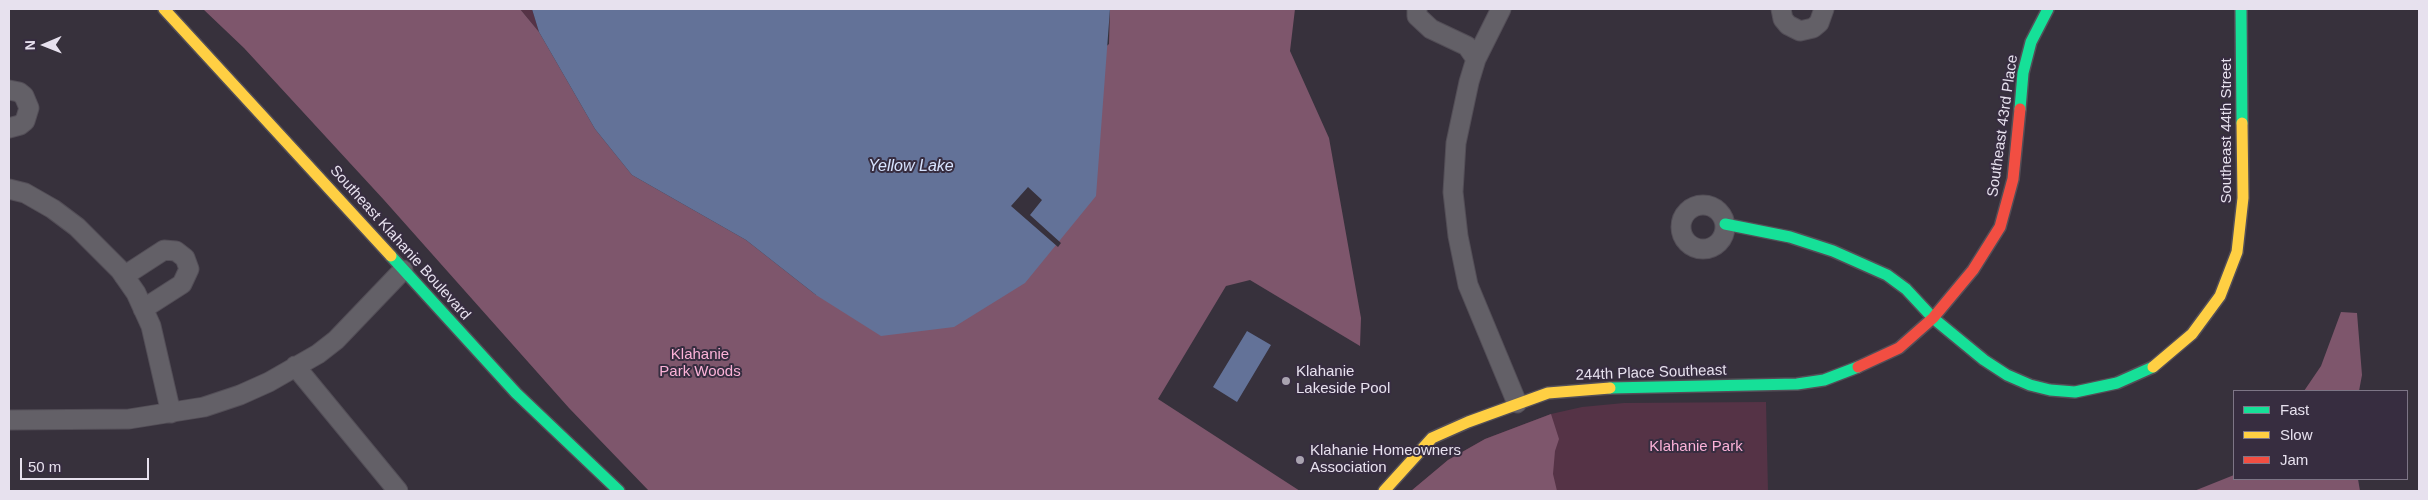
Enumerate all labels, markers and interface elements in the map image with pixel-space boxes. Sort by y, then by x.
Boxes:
north arrow [20,20,70,70]
text: N [22,40,38,50]
street label: Southeast 43rd Place [1984,54,2022,198]
street label: Southeast 44th Street [2218,58,2236,204]
water label: Yellow Lake [868,157,954,177]
street label: Southeast Klahanie Boulevard [326,162,474,324]
park label: Klahanie Park Woods [659,346,741,381]
street label: 244th Place Southeast [1575,361,1727,385]
place label: Klahanie Lakeside Pool [1296,363,1390,398]
marker: Klahanie Lakeside Pool [1280,375,1292,387]
legend [2233,390,2408,480]
text: Fast [2280,401,2309,418]
text: Slow [2280,426,2313,443]
park label: Klahanie Park [1649,438,1743,456]
place label: Klahanie Homeowners Association [1310,442,1461,477]
scale bar [22,448,151,480]
text: Jam [2280,451,2308,468]
marker: Klahanie Homeowners Association [1294,454,1306,466]
text: 50 m [28,458,61,475]

